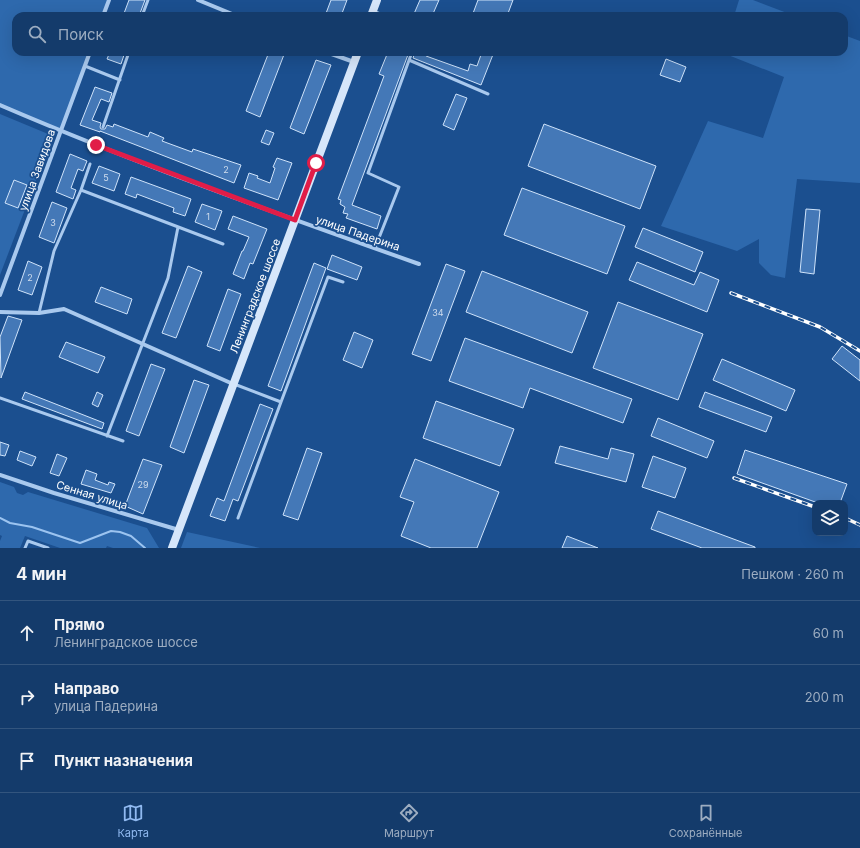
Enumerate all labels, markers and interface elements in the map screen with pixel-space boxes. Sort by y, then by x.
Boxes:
search box [12,12,848,56]
icon: search [26,23,48,45]
text: Поиск [58,25,104,44]
street label: улица Завидова [16,127,58,213]
route end [87,136,105,154]
route start [307,154,325,172]
house number: 2 [223,164,229,175]
house number: 5 [103,172,109,183]
house number: 1 [206,211,210,222]
street label: улица Падерина [314,212,402,254]
house number: 3 [50,217,56,228]
street label: Ленинградское шоссе [227,237,283,355]
house number: 2 [27,272,33,283]
house number: 34 [432,307,444,318]
street label: Сенная улица [55,477,129,513]
house number: 29 [137,479,149,490]
map controls [812,500,848,536]
button: layers [812,500,848,536]
text: 4 мин [16,564,67,584]
text: Пешком · 260 m [741,566,844,582]
text: Прямо [54,615,105,634]
icon: ahead [16,622,38,644]
text: 60 m [813,625,844,641]
text: Ленинградское шоссе [54,634,198,650]
text: Направо [54,679,119,698]
icon: right [16,686,38,708]
text: 200 m [805,689,844,705]
text: улица Падерина [54,698,158,714]
icon: arrive [16,750,38,772]
text: Пункт назначения [54,751,193,770]
tab: Карта [117,802,149,840]
tab: Маршрут [384,802,434,840]
tab: Сохранённые [669,802,743,840]

